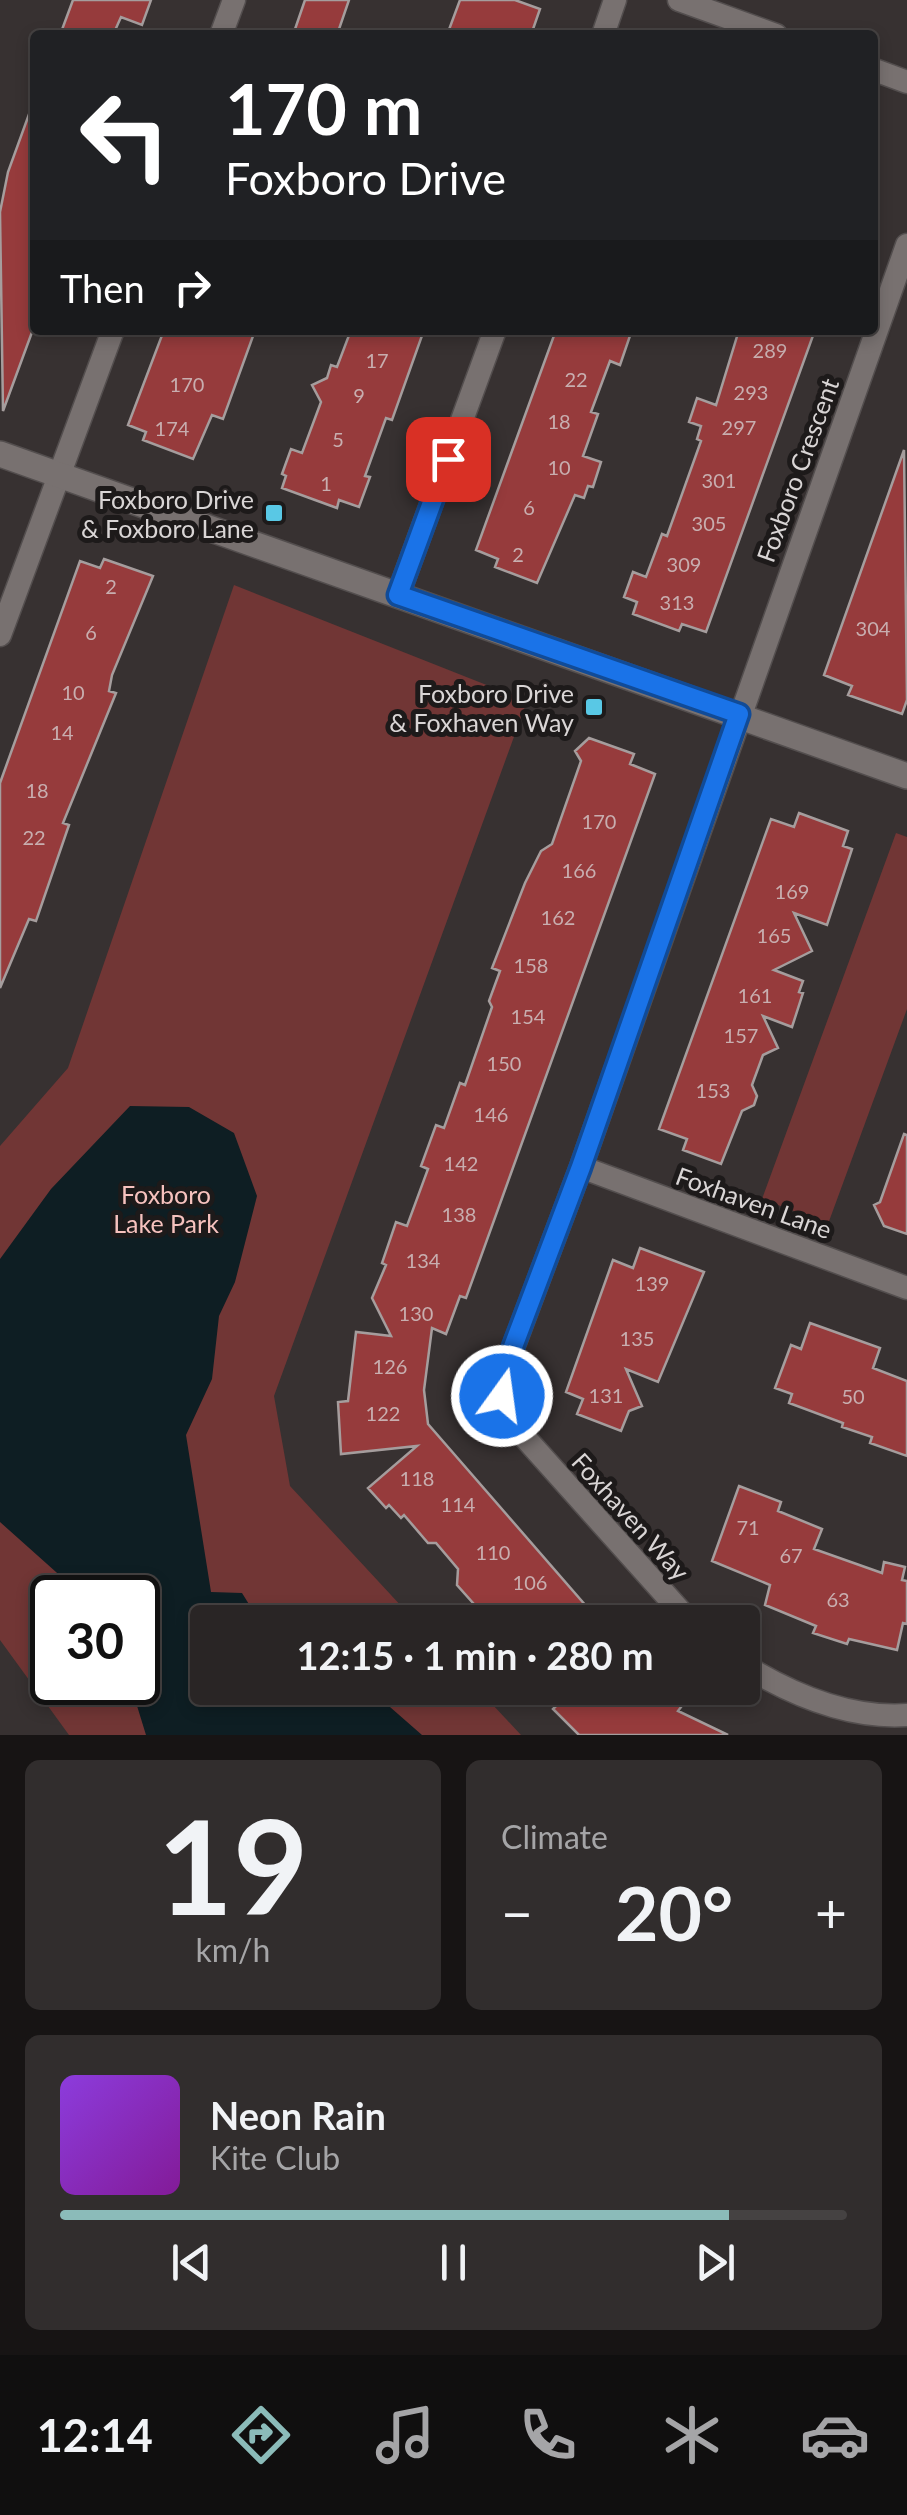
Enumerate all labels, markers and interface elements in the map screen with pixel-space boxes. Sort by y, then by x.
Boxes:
text: 170 m [225,66,422,150]
icon: left [60,70,190,200]
text: Foxboro Drive [225,151,506,205]
icon: right [165,260,220,315]
text: Then [60,265,145,311]
house number: 289 [753,338,787,362]
house number: 17 [365,348,389,372]
house number: 22 [564,367,588,391]
house number: 170 [170,372,204,396]
street label: Foxboro Crescent [750,374,844,566]
house number: 293 [734,380,768,404]
house number: 9 [353,383,365,407]
house number: 18 [547,409,571,433]
house number: 297 [722,415,756,439]
house number: 174 [155,416,190,440]
pin [406,417,491,502]
house number: 5 [332,427,344,451]
icon: arrive [421,432,476,487]
house number: 10 [547,455,571,479]
house number: 301 [702,468,736,492]
house number: 1 [320,471,332,495]
place label: Foxboro Drive & Foxboro Lane [81,484,254,543]
house number: 6 [523,495,535,519]
marker: Foxboro Drive & Foxboro Lane [263,502,285,524]
house number: 305 [692,511,726,535]
house number: 2 [512,542,524,566]
house number: 309 [667,552,701,576]
house number: 2 [105,574,117,598]
house number: 313 [660,590,694,614]
house number: 304 [856,616,891,640]
house number: 6 [85,620,97,644]
place label: Foxboro Drive & Foxhaven Way [389,678,574,737]
house number: 10 [61,680,85,704]
marker: Foxboro Drive & Foxhaven Way [583,696,605,718]
house number: 14 [50,720,74,744]
house number: 18 [25,778,49,802]
house number: 170 [582,809,616,833]
house number: 22 [22,825,46,849]
house number: 166 [562,858,596,882]
house number: 169 [775,879,809,903]
house number: 162 [541,905,575,929]
house number: 165 [757,923,791,947]
house number: 158 [514,953,548,977]
house number: 161 [738,983,772,1007]
house number: 154 [511,1004,546,1028]
house number: 157 [724,1023,758,1047]
house number: 150 [487,1051,521,1075]
house number: 153 [696,1078,730,1102]
house number: 146 [474,1102,508,1126]
house number: 142 [444,1151,478,1175]
street label: Foxhaven Lane [672,1160,836,1244]
park label: Foxboro Lake Park [113,1179,219,1238]
house number: 138 [442,1202,476,1226]
house number: 134 [406,1248,441,1272]
house number: 139 [635,1271,669,1295]
house number: 130 [399,1301,433,1325]
house number: 135 [620,1326,654,1350]
position arrow [450,1344,554,1448]
house number: 126 [373,1354,407,1378]
house number: 131 [589,1383,623,1407]
house number: 50 [841,1384,865,1408]
house number: 122 [366,1401,400,1425]
street label: Foxhaven Way [566,1446,696,1586]
house number: 118 [400,1466,434,1490]
house number: 114 [441,1492,476,1516]
house number: 71 [736,1515,760,1539]
house number: 110 [476,1540,510,1564]
house number: 67 [779,1543,803,1567]
house number: 106 [513,1570,547,1594]
speed limit sign: 30 [30,1575,160,1705]
house number: 63 [826,1587,850,1611]
text: 12:15 · 1 min · 280 m [296,1632,654,1678]
text: 19 [158,1787,308,1943]
text: Climate [501,1817,608,1856]
text: 20° [615,1867,733,1957]
text: − [501,1879,533,1945]
text: + [815,1879,847,1945]
text: km/h [196,1930,270,1969]
text: Neon Rain [210,2092,386,2138]
text: Kite Club [210,2138,340,2177]
icon: previous [164,2235,219,2290]
icon: pause [426,2235,481,2290]
icon: next [688,2235,743,2290]
icon: directions [226,2400,296,2470]
icon: music [370,2400,440,2470]
icon: phone [513,2400,583,2470]
icon: climate [657,2400,727,2470]
icon: car [800,2400,870,2470]
text: 12:14 [37,2408,153,2462]

